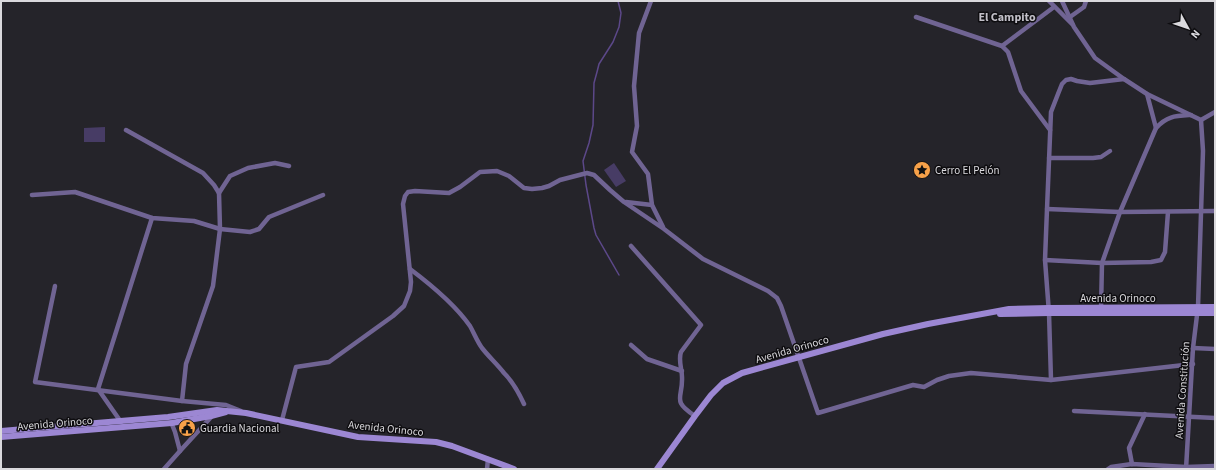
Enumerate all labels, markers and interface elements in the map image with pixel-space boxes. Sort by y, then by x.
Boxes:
north arrow [1168,8,1208,48]
district label: El Campito [978,9,1036,26]
text: N [1187,26,1203,42]
place icon: Cerro El Pelón [912,160,932,180]
place label: Cerro El Pelón [935,163,999,178]
street label: Avenida Orinoco [1080,291,1156,306]
street label: Avenida Orinoco [754,332,831,367]
street label: Avenida Constitución [1172,341,1193,439]
street label: Avenida Orinoco [17,413,93,434]
street label: Avenida Orinoco [348,417,424,440]
public building icon: Guardia Nacional [177,418,197,438]
place label: Guardia Nacional [200,421,279,436]

